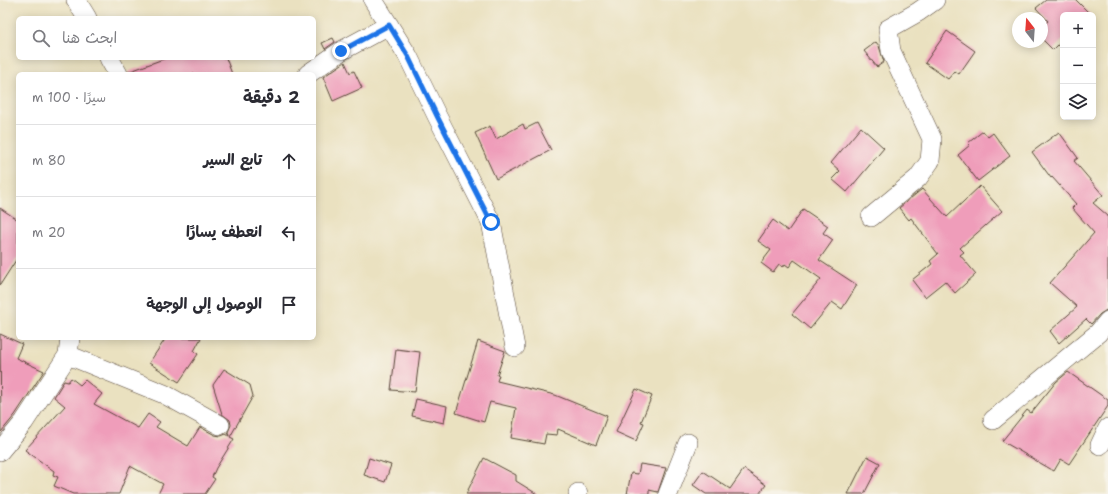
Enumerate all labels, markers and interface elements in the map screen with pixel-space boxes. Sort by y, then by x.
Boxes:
north arrow [1012,12,1048,48]
map controls [1060,12,1096,120]
button: + [1060,12,1096,48]
search box [16,16,316,60]
icon: search [30,27,52,49]
text: ابحث هنا [62,28,117,48]
route end [332,42,350,60]
button: − [1060,48,1096,84]
button: layers [1060,84,1096,120]
text: 2 دقيقة [243,86,300,108]
text: سيرًا · 100 m [32,89,106,106]
text: تابع السير [203,150,262,170]
icon: ahead [278,150,300,172]
text: 80 m [32,152,66,169]
route start [482,213,500,231]
text: انعطف يسارًا [186,222,262,242]
icon: left [278,222,300,244]
text: 20 m [32,224,65,241]
text: الوصول إلى الوجهة [146,294,262,314]
icon: arrive [278,294,300,316]

